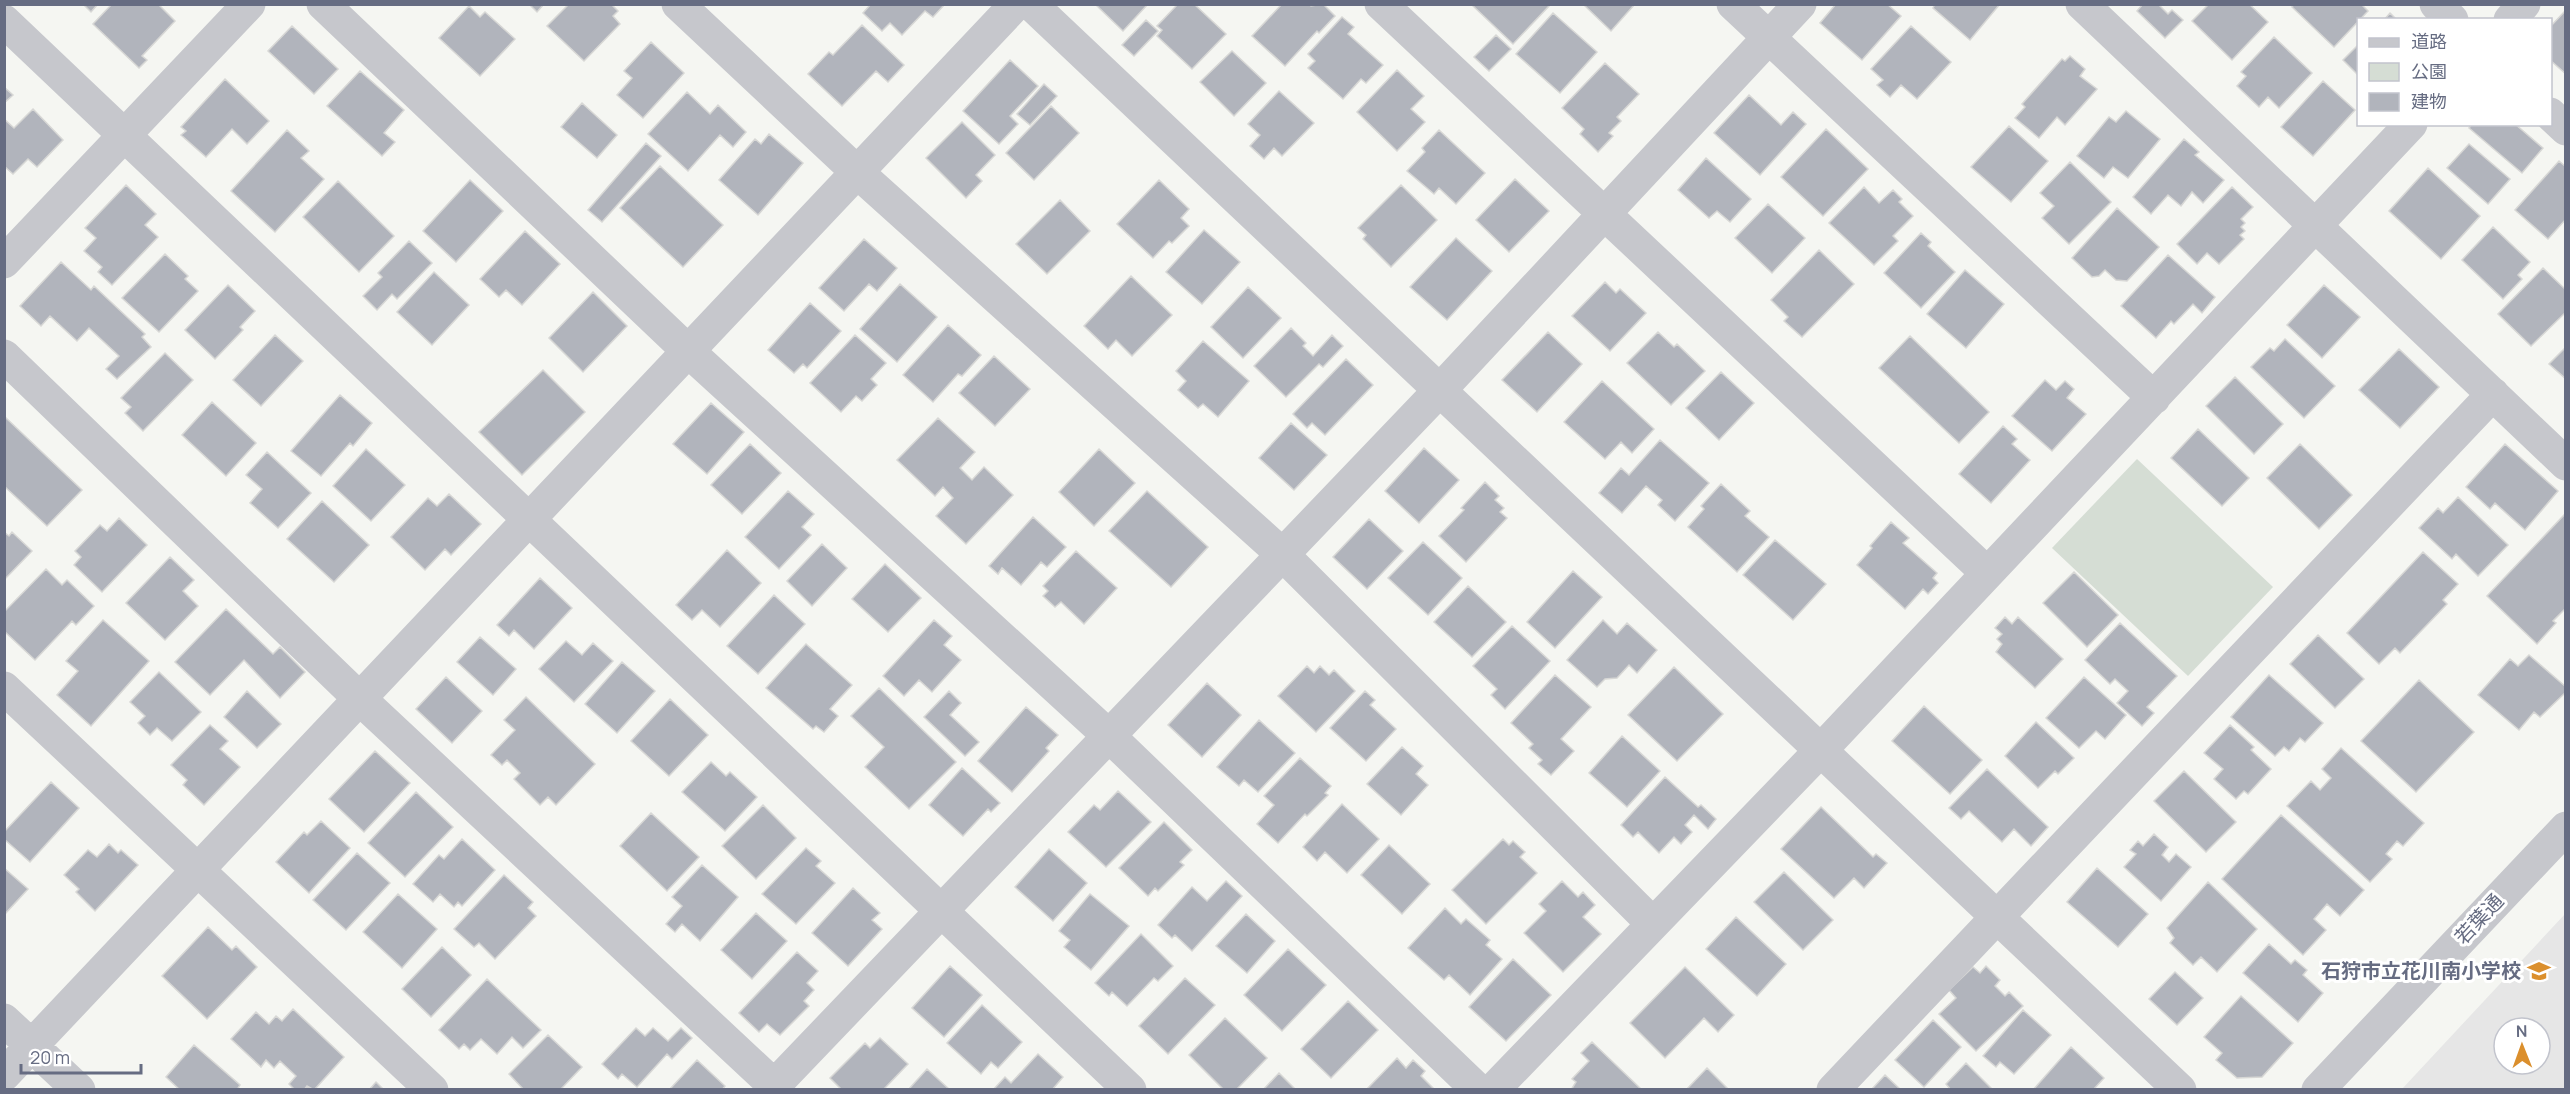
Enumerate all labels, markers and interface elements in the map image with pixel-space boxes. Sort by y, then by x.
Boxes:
legend [2357,18,2552,126]
text: 道路 [2411,29,2447,53]
text: 公園 [2411,59,2447,83]
text: 建物 [2411,89,2447,113]
street label: 若葉通 [2448,888,2509,950]
place label: 石狩市立花川南小学校 [2321,957,2521,984]
school or university icon: 石狩市立花川南小学校 [2526,958,2552,984]
north arrow [2492,1016,2552,1076]
text: N [2516,1020,2528,1042]
scale bar [21,1037,141,1075]
text: 20 m [30,1045,70,1069]

